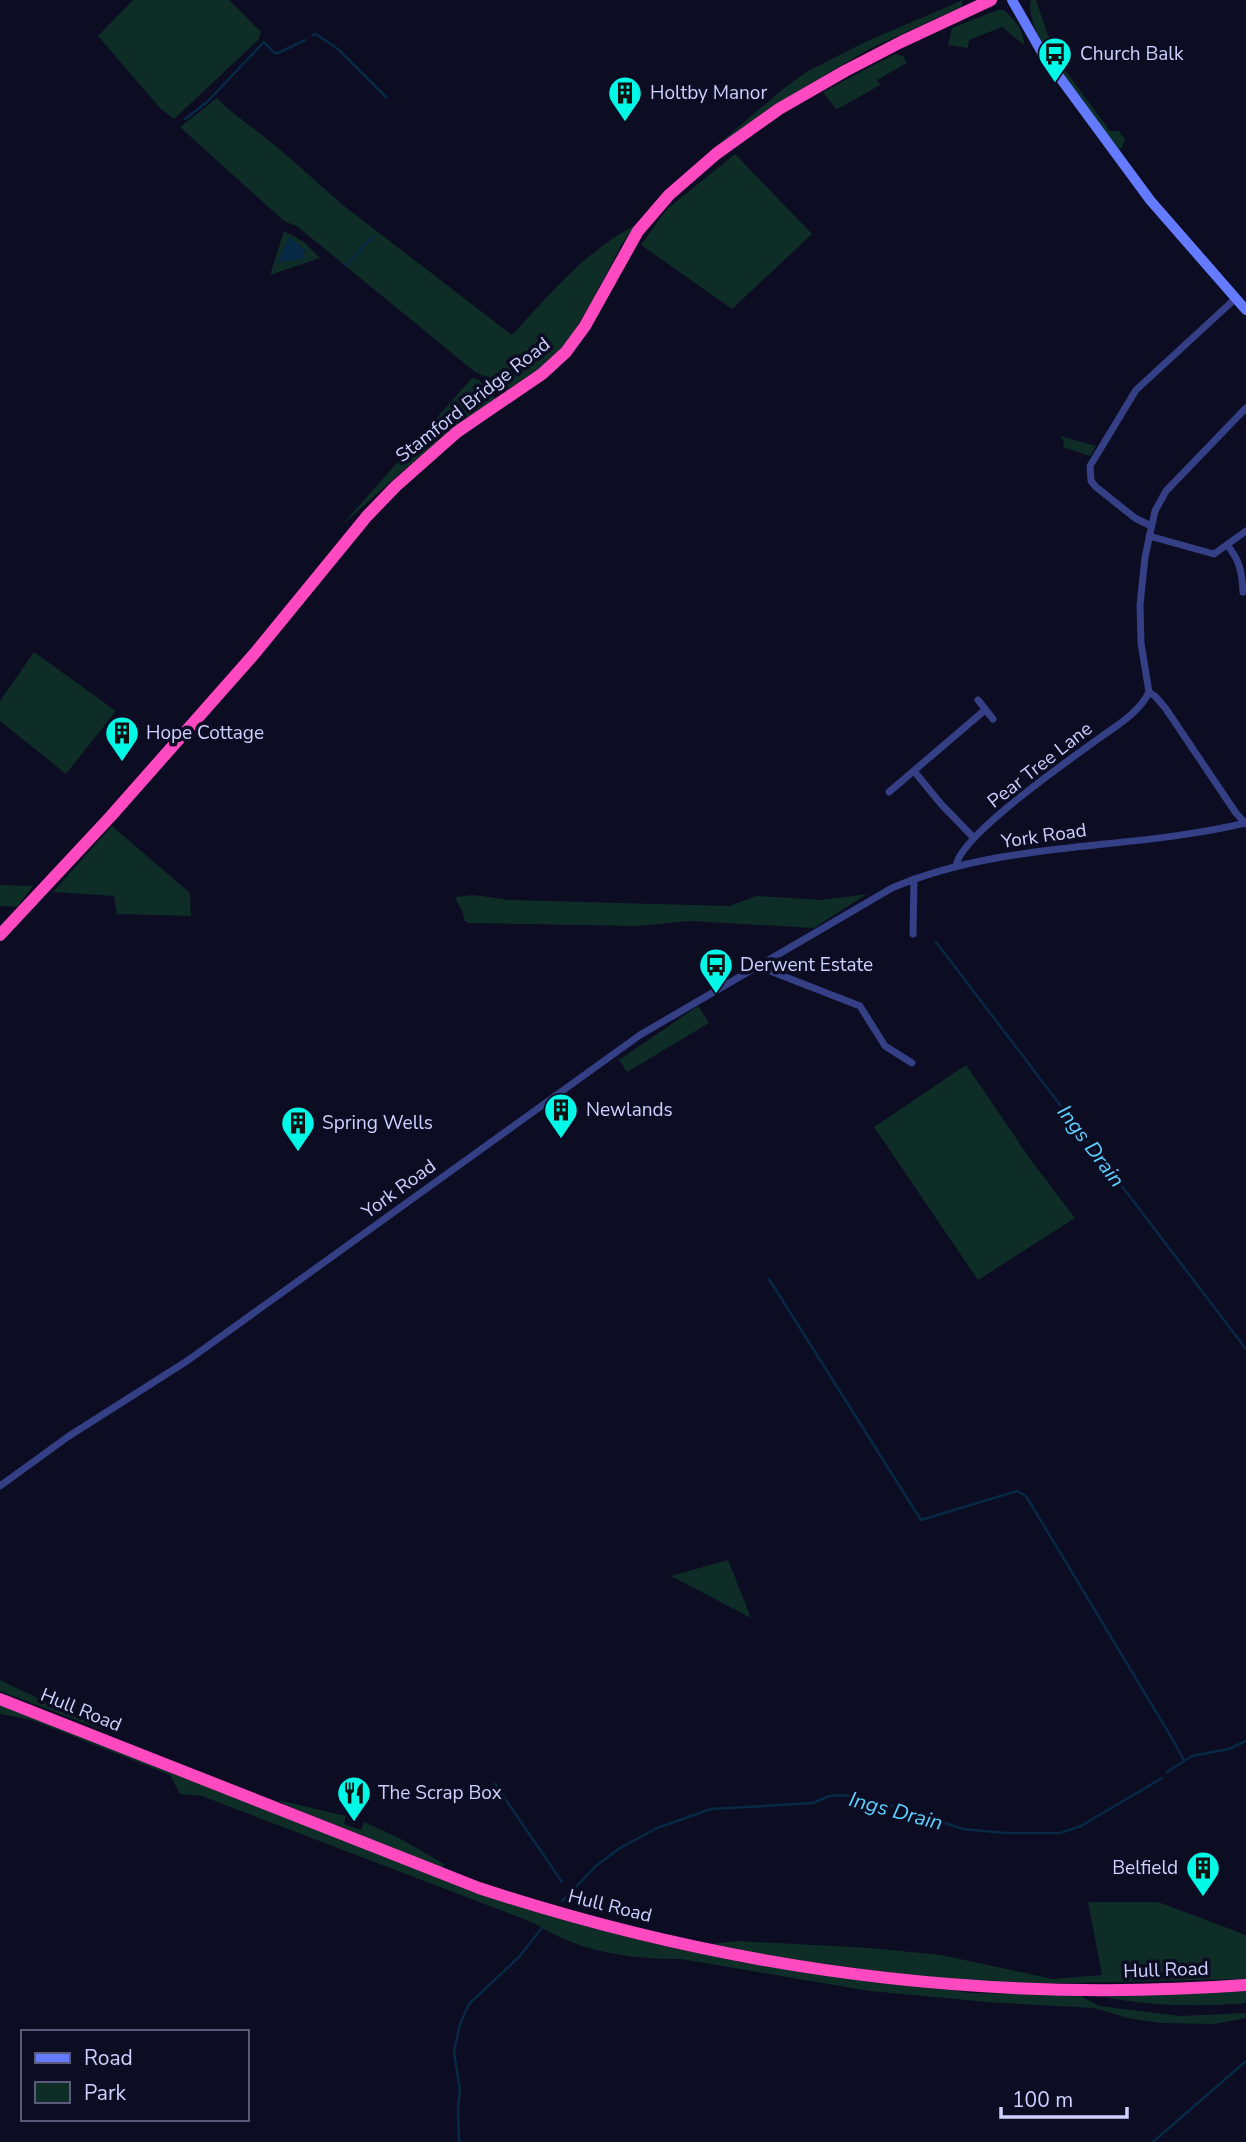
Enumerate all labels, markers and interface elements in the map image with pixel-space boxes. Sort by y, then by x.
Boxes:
bus stop icon: Church Balk [1036,35,1074,84]
place label: Church Balk [1080,41,1184,67]
building icon: Holtby Manor [606,74,644,123]
place label: Holtby Manor [650,80,767,106]
street label: Stamford Bridge Road [390,331,556,469]
building icon: Hope Cottage [103,714,141,763]
street label: Pear Tree Lane [982,716,1098,814]
place label: Hope Cottage [146,720,264,746]
street label: York Road [999,817,1088,855]
bus stop icon: Derwent Estate [697,946,735,995]
place label: Derwent Estate [740,952,873,978]
building icon: Newlands [542,1091,580,1140]
place label: Newlands [586,1097,673,1123]
water label: Ings Drain [1051,1099,1131,1193]
building icon: Spring Wells [279,1104,317,1153]
place label: Spring Wells [322,1110,433,1136]
street label: York Road [356,1153,441,1225]
street label: Hull Road [37,1682,125,1738]
restaurant icon: The Scrap Box [335,1774,373,1823]
place label: The Scrap Box [378,1780,502,1806]
water label: Ings Drain [846,1785,946,1837]
building icon: Belfield [1184,1849,1222,1898]
place label: Belfield [1112,1855,1178,1881]
street label: Hull Road [565,1883,655,1929]
street label: Hull Road [1123,1956,1209,1984]
legend [21,2030,248,2121]
text: Road [84,2044,133,2072]
scale bar [1001,2076,1127,2120]
text: Park [84,2079,126,2107]
text: 100 m [1012,2086,1073,2114]

